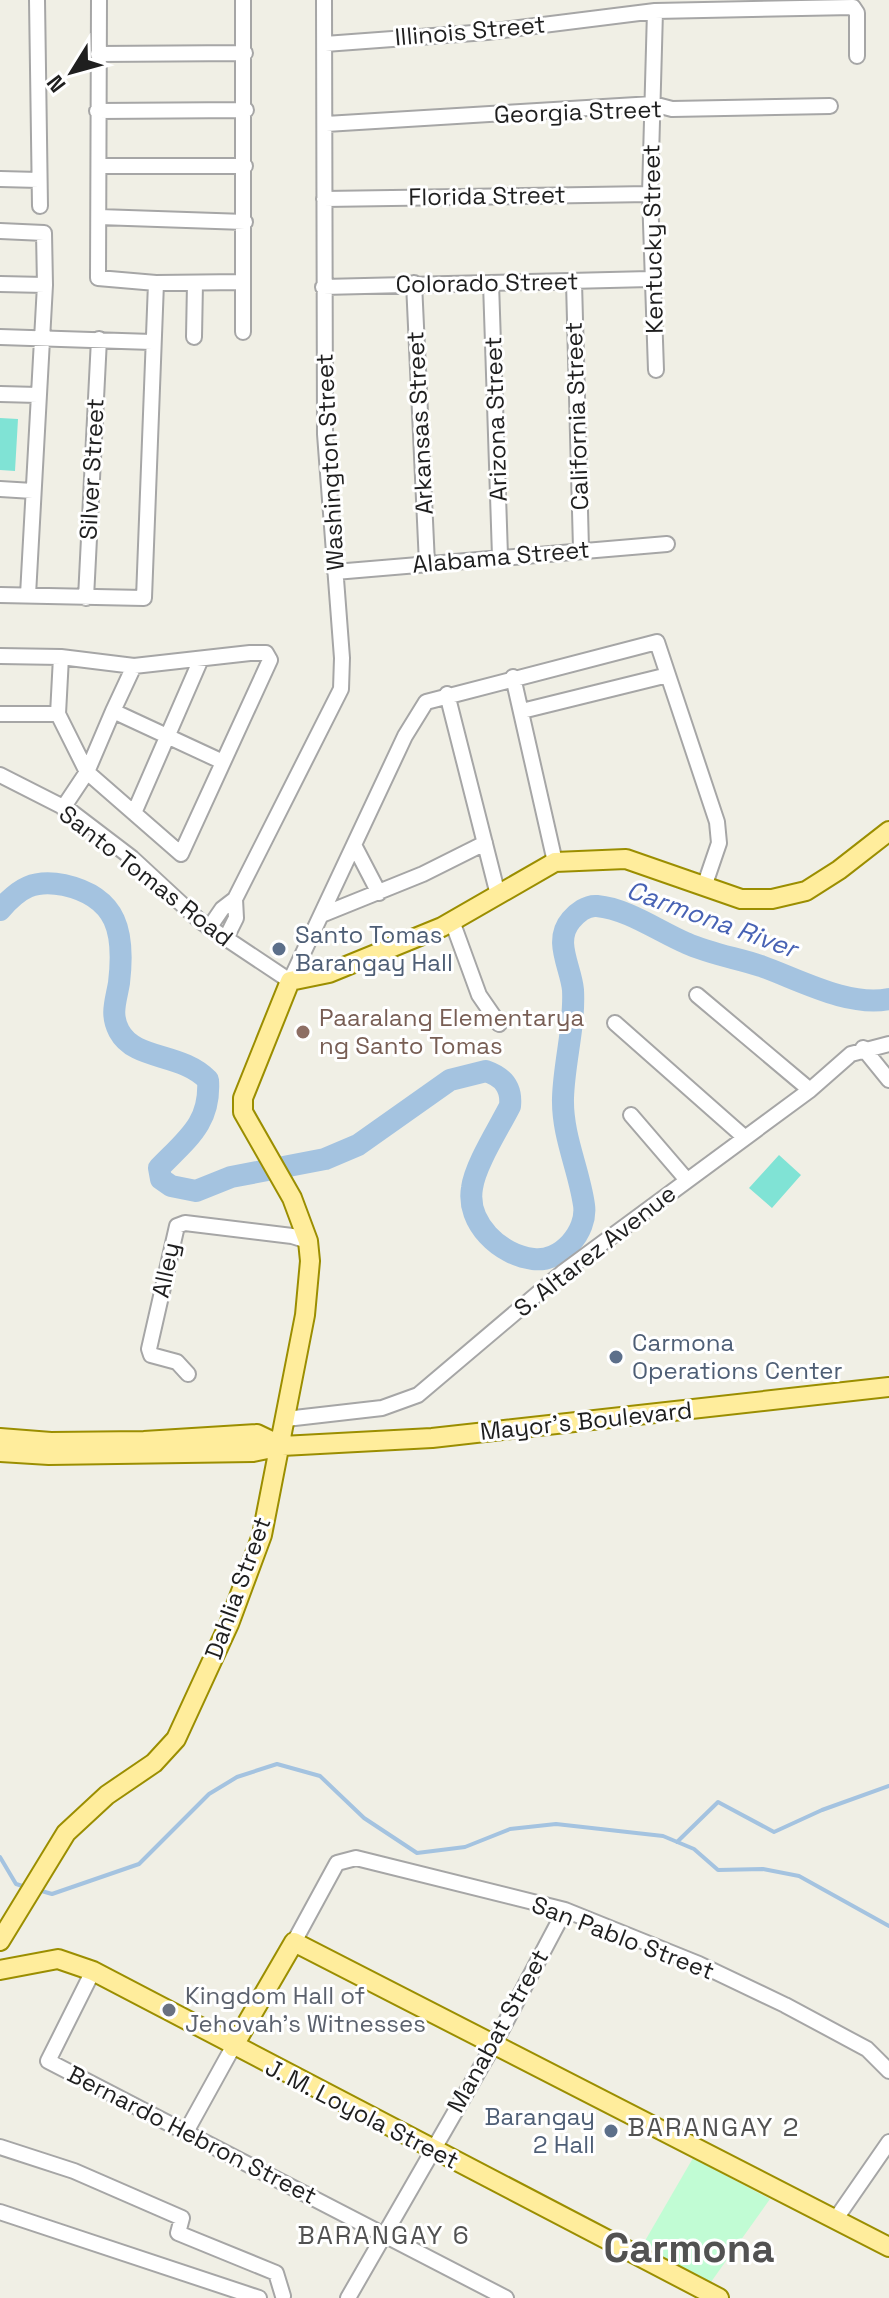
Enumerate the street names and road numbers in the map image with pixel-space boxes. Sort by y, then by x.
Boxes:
street label: Illinois Street [393,8,547,53]
street label: Georgia Street [493,93,663,130]
street label: Kentucky Street [635,144,670,334]
street label: Florida Street [408,179,566,212]
street label: Colorado Street [395,265,579,300]
street label: California Street [558,321,595,511]
street label: Arkansas Street [399,330,440,516]
street label: Arizona Street [477,336,514,502]
street label: Washington Street [308,353,351,571]
street label: Silver Street [72,397,111,541]
street label: Alabama Street [411,533,591,580]
street label: Santo Tomas Road [53,798,240,953]
street label: S. Altarez Avenue [507,1178,682,1324]
street label: Alley [145,1239,186,1300]
street label: Mayor's Boulevard [478,1394,693,1447]
street label: Dahlia Street [197,1512,278,1663]
street label: San Pablo Street [528,1888,719,1987]
street label: Manabat Street [440,1944,555,2118]
street label: J. M. Loyola Street [260,2051,464,2176]
street label: Bernardo Hebron Street [62,2058,322,2211]

